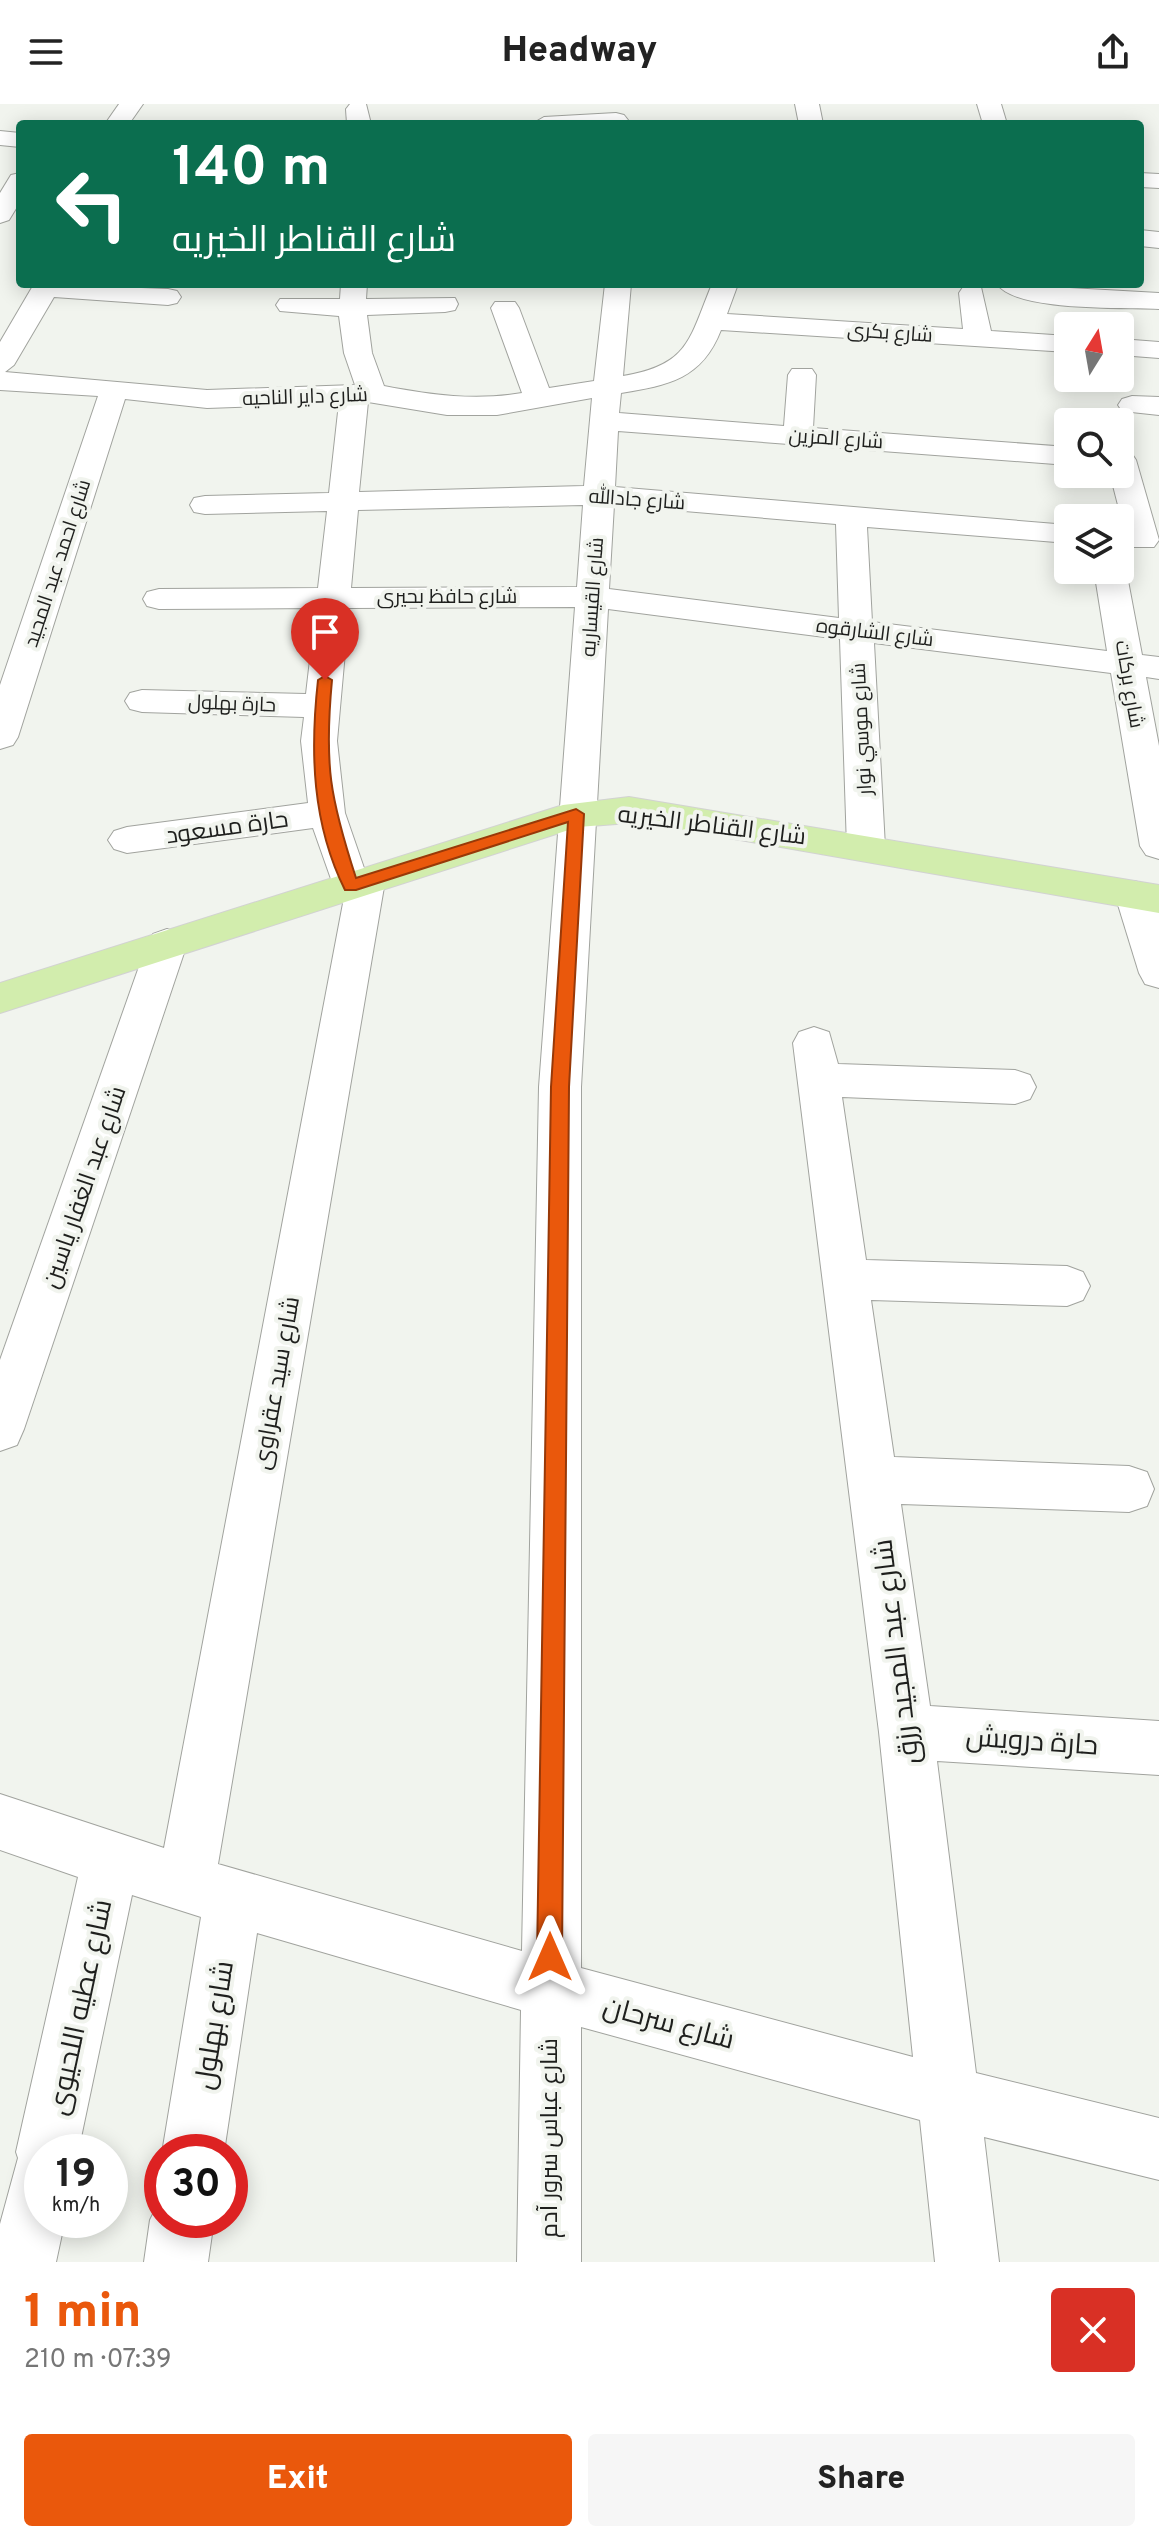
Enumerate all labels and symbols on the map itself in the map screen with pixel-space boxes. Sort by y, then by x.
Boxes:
north arrow [1054,312,1134,392]
street label: شارع بكرى [846,318,934,350]
street label: شارع داير الناحيه [242,383,368,413]
street label: شارع المزين [788,424,884,456]
street label: شارع احمد عبد المجيد [20,476,98,651]
street label: شارع جادالله [588,483,686,517]
street label: شارع القيساريه [577,536,611,658]
street label: شارع حافظ بحيرى [377,585,517,611]
pin [291,598,359,680]
street label: شارع الشارقوه [815,614,935,654]
street label: شارع بركات [1108,638,1149,730]
street label: شارع موسي نوار [847,662,879,797]
street label: حارة بهلول [187,690,276,720]
street label: شارع القناطر الخيريه [616,801,808,853]
street label: حارة مسعود [164,806,290,852]
street label: شارع عبد الغفار ياسين [37,1083,135,1293]
street label: شارع سيد عقراوى [248,1294,308,1472]
street label: شارع عبد المجيد رزق [866,1537,930,1766]
street label: حارة درويش [964,1720,1099,1766]
street label: شارع عطيه اللحيوى [42,1896,122,2119]
position arrow [508,1915,592,1999]
street label: شارع بهلول [188,1958,244,2093]
street label: شارع سرحان [599,1990,738,2060]
street label: شارع عباس سرور آدم [536,2038,566,2238]
speed limit sign: 30 [144,2134,248,2238]

